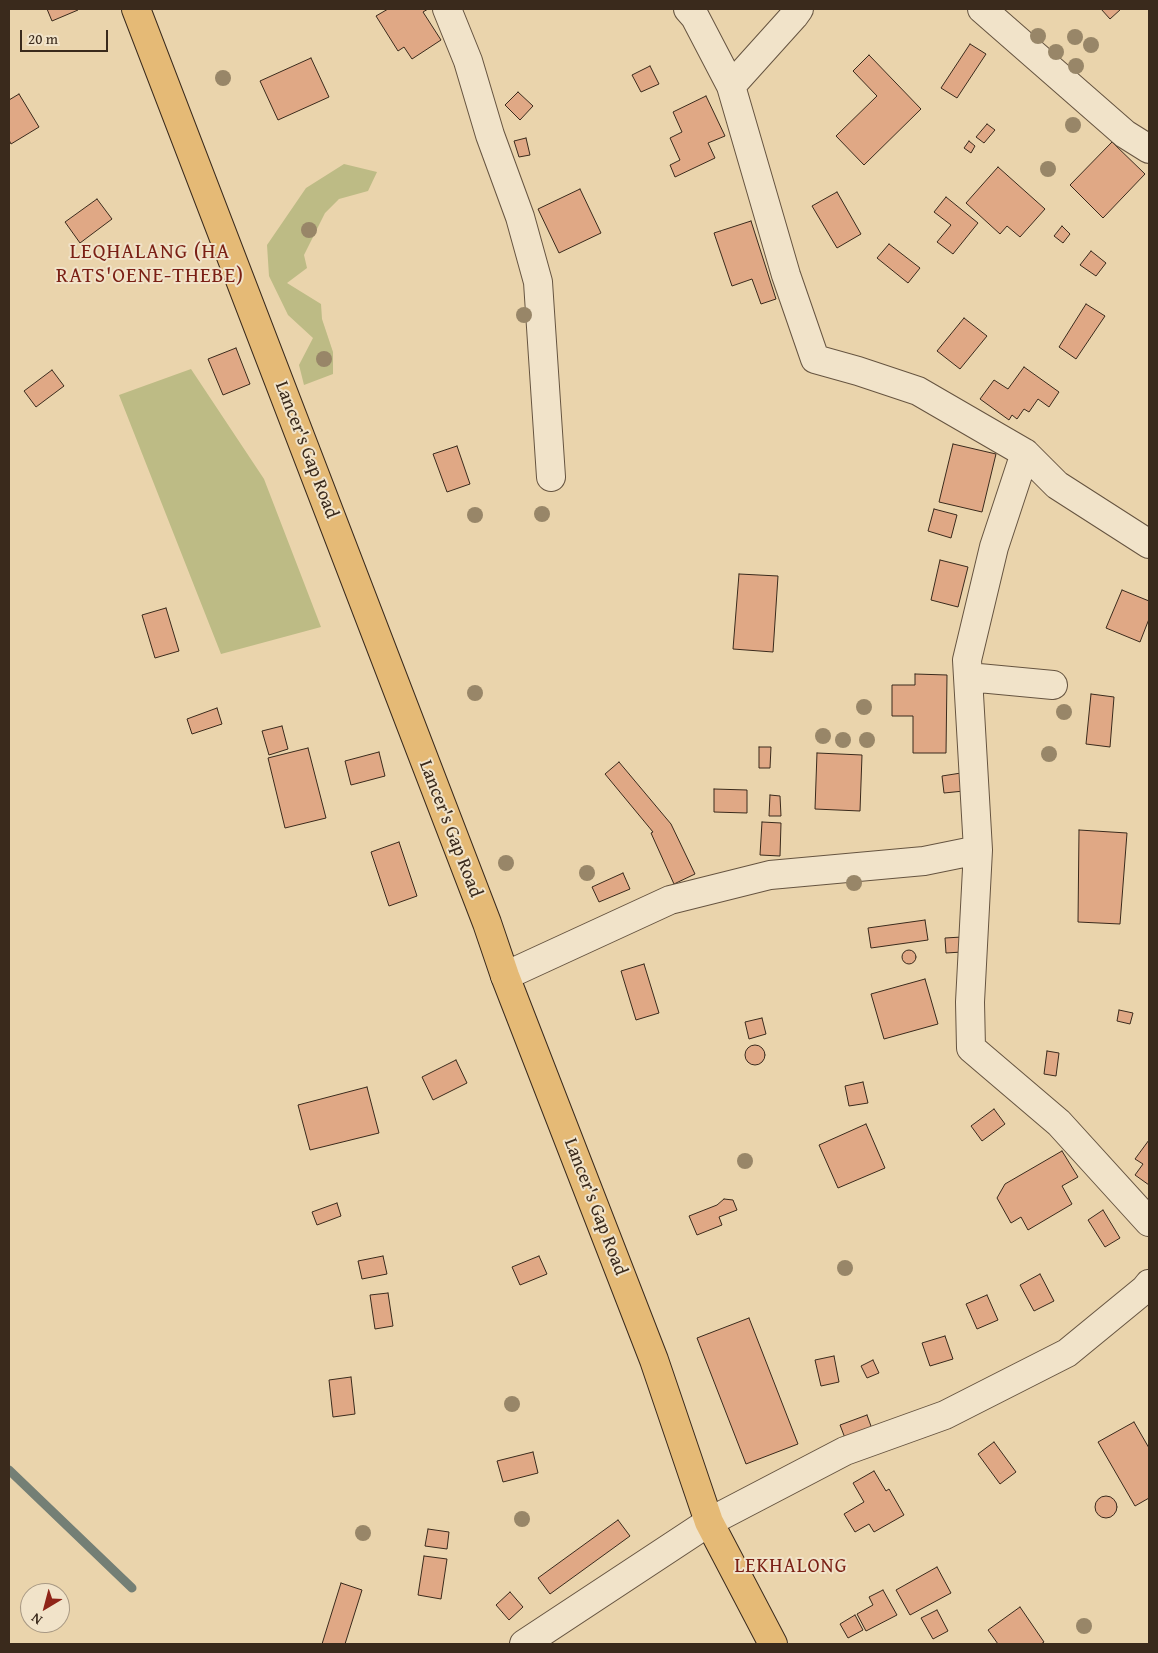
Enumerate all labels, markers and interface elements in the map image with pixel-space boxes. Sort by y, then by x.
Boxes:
scale bar [22,20,110,52]
text: 20 m [28,28,58,49]
district label: LEQHALANG (HA RATS'OENE-THEBE) [54,240,246,290]
street label: Lancer's Gap Road [269,378,343,522]
street label: Lancer's Gap Road [413,757,487,901]
street label: Lancer's Gap Road [558,1135,632,1279]
district label: LEKHALONG [733,1555,849,1579]
north arrow [20,1583,70,1633]
text: N [27,1608,46,1630]

